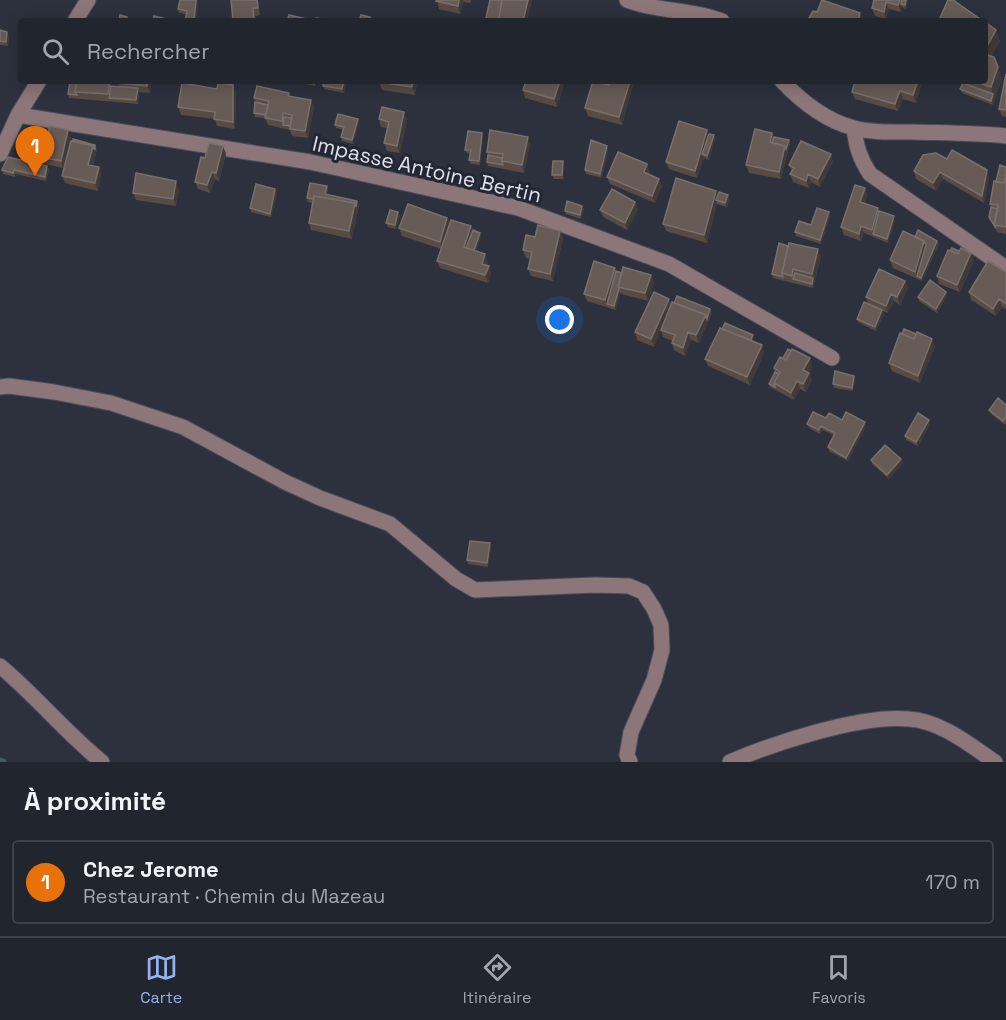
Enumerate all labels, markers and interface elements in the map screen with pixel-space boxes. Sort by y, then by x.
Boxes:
search box [18,18,988,84]
icon: search [39,35,72,68]
text: Rechercher [87,37,209,65]
pin: 1 [15,126,54,176]
street label: Impasse Antoine Bertin [310,130,544,208]
your location [545,305,574,334]
text: À proximité [24,784,166,818]
text: Chez Jerome [83,855,219,883]
text: 1 [41,869,50,895]
text: 170 m [925,869,980,895]
text: Restaurant · Chemin du Mazeau [83,883,385,909]
tab: Carte [140,951,182,1008]
tab: Itinéraire [463,951,531,1008]
tab: Favoris [812,951,866,1008]

